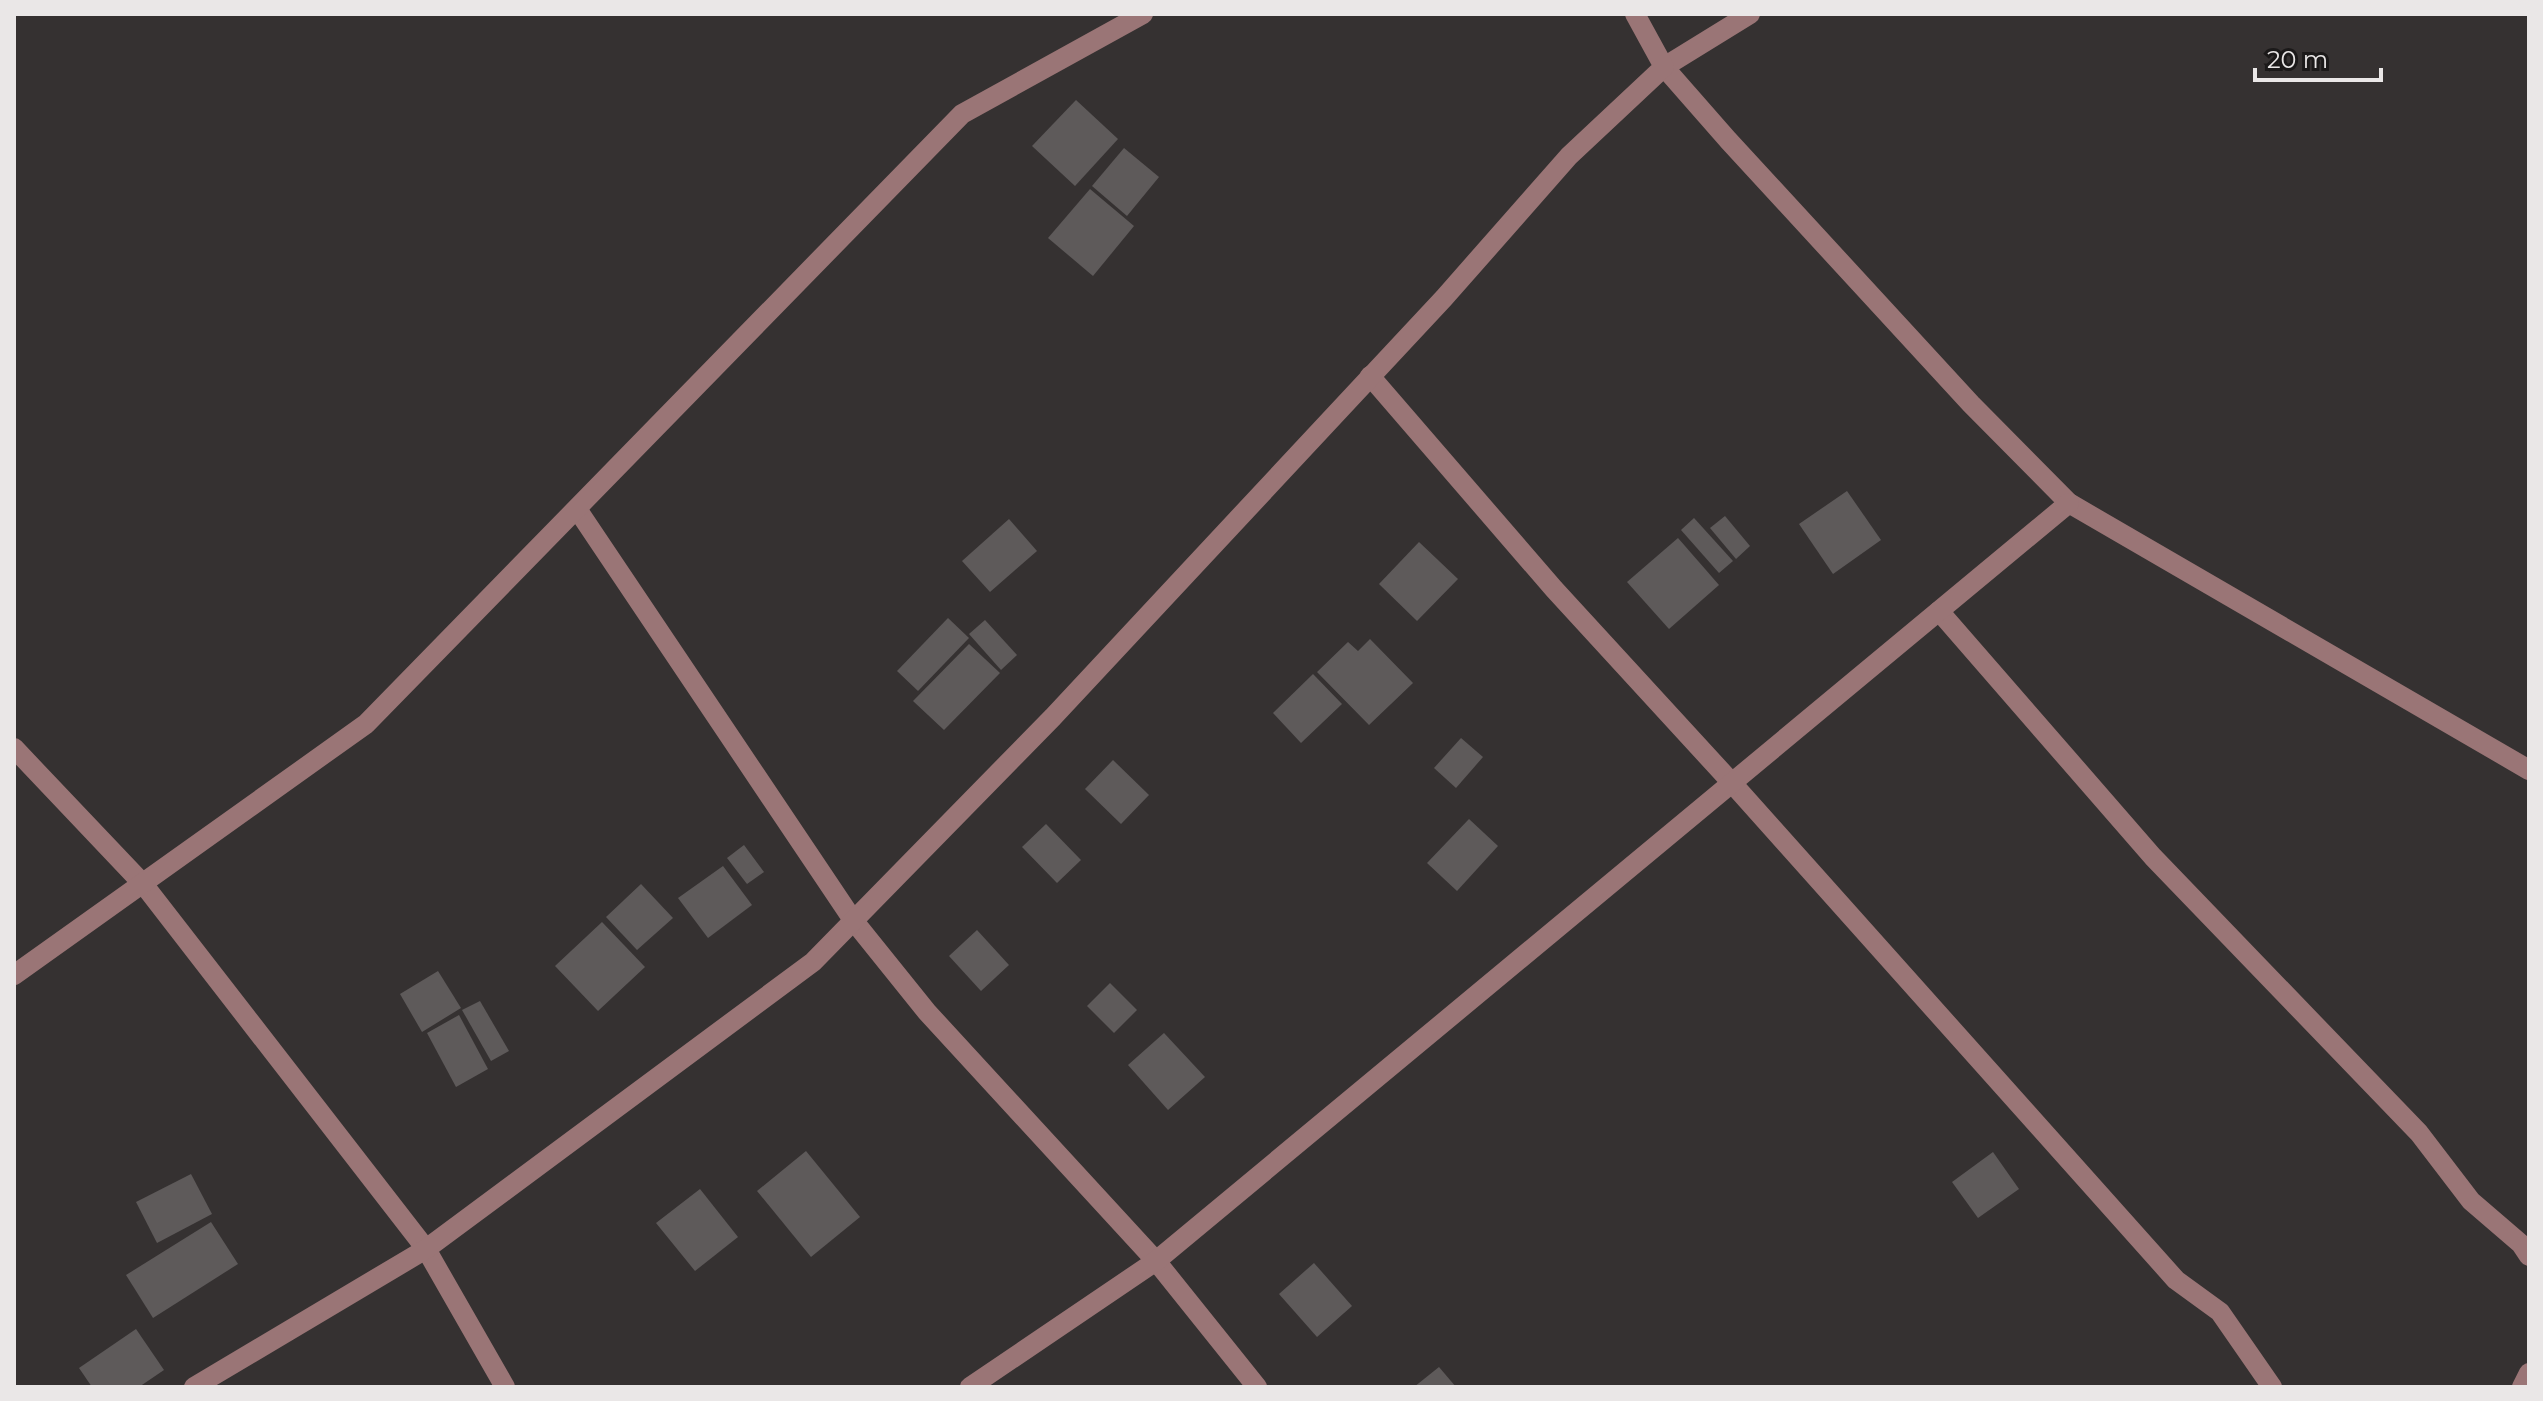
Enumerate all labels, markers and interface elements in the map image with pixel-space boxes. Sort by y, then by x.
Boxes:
scale bar [2255,32,2381,82]
text: 20 m [2267,45,2328,74]

